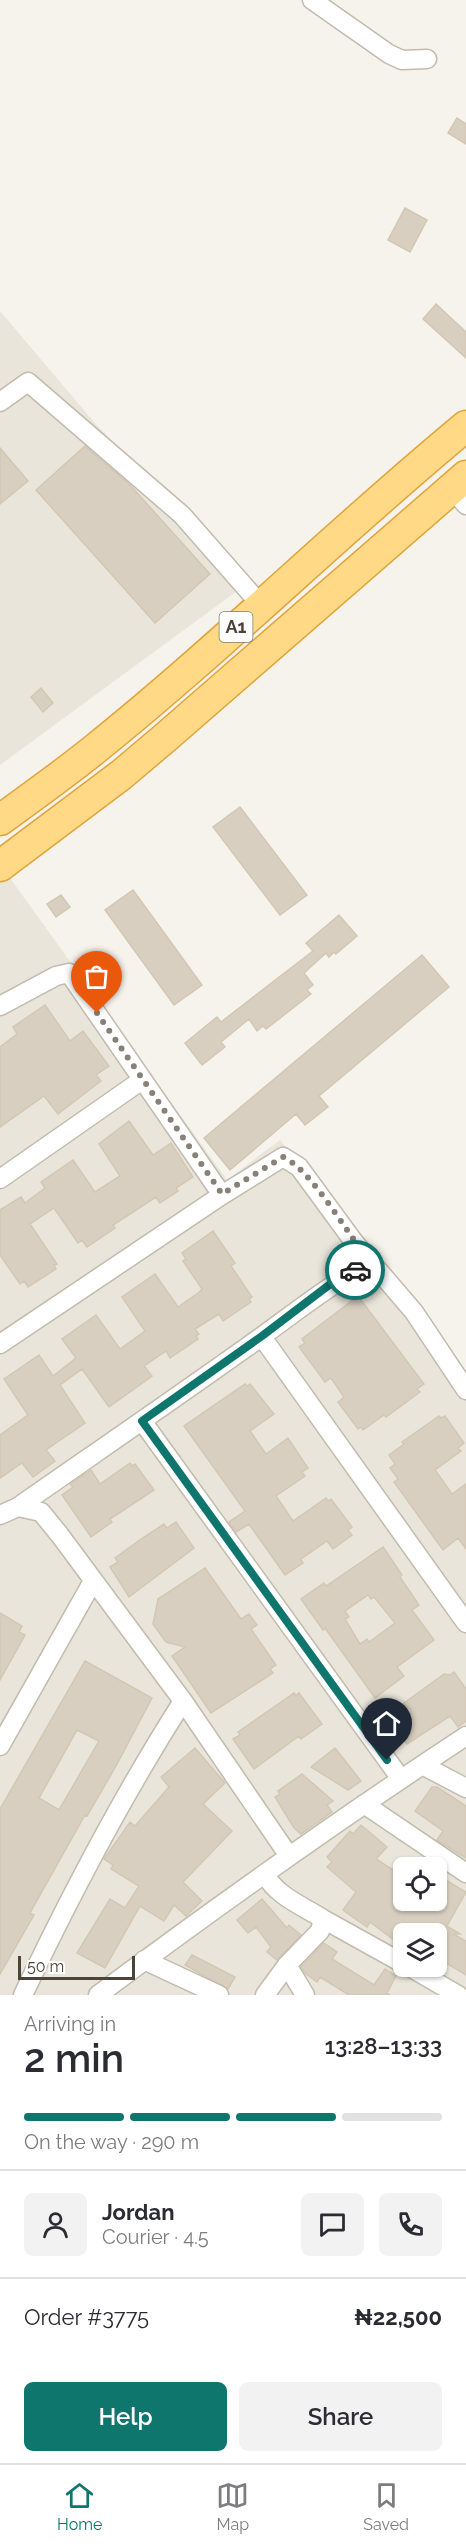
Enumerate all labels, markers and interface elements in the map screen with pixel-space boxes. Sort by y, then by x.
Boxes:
road number: A1 [220,612,252,642]
pin [71,951,122,1013]
icon: bag [80,960,113,993]
courier [325,1240,385,1300]
icon: car [339,1254,372,1287]
pin [361,1698,412,1760]
icon: home [370,1707,403,1740]
map controls [393,1857,447,1977]
button: locate [393,1857,447,1911]
button: layers [393,1923,447,1977]
scale bar [18,1953,135,1980]
text: 50 m [27,1957,64,1976]
text: Arriving in [24,2012,116,2036]
text: 13:28–13:33 [325,2033,442,2059]
text: 2 min [24,2035,124,2081]
text: On the way · 290 m [24,2130,199,2154]
button: person [24,2193,87,2256]
button: chat [301,2193,364,2256]
button: phone [379,2193,442,2256]
text: Jordan [102,2199,174,2225]
text: Courier · 4.5 [102,2225,209,2249]
text: Order #3775 [24,2304,149,2330]
text: ₦22,500 [354,2304,442,2330]
button: Help [24,2382,227,2451]
button: Share [239,2382,442,2451]
tab: Home [57,2479,102,2534]
tab: Map [216,2479,249,2534]
tab: Saved [363,2479,409,2534]

